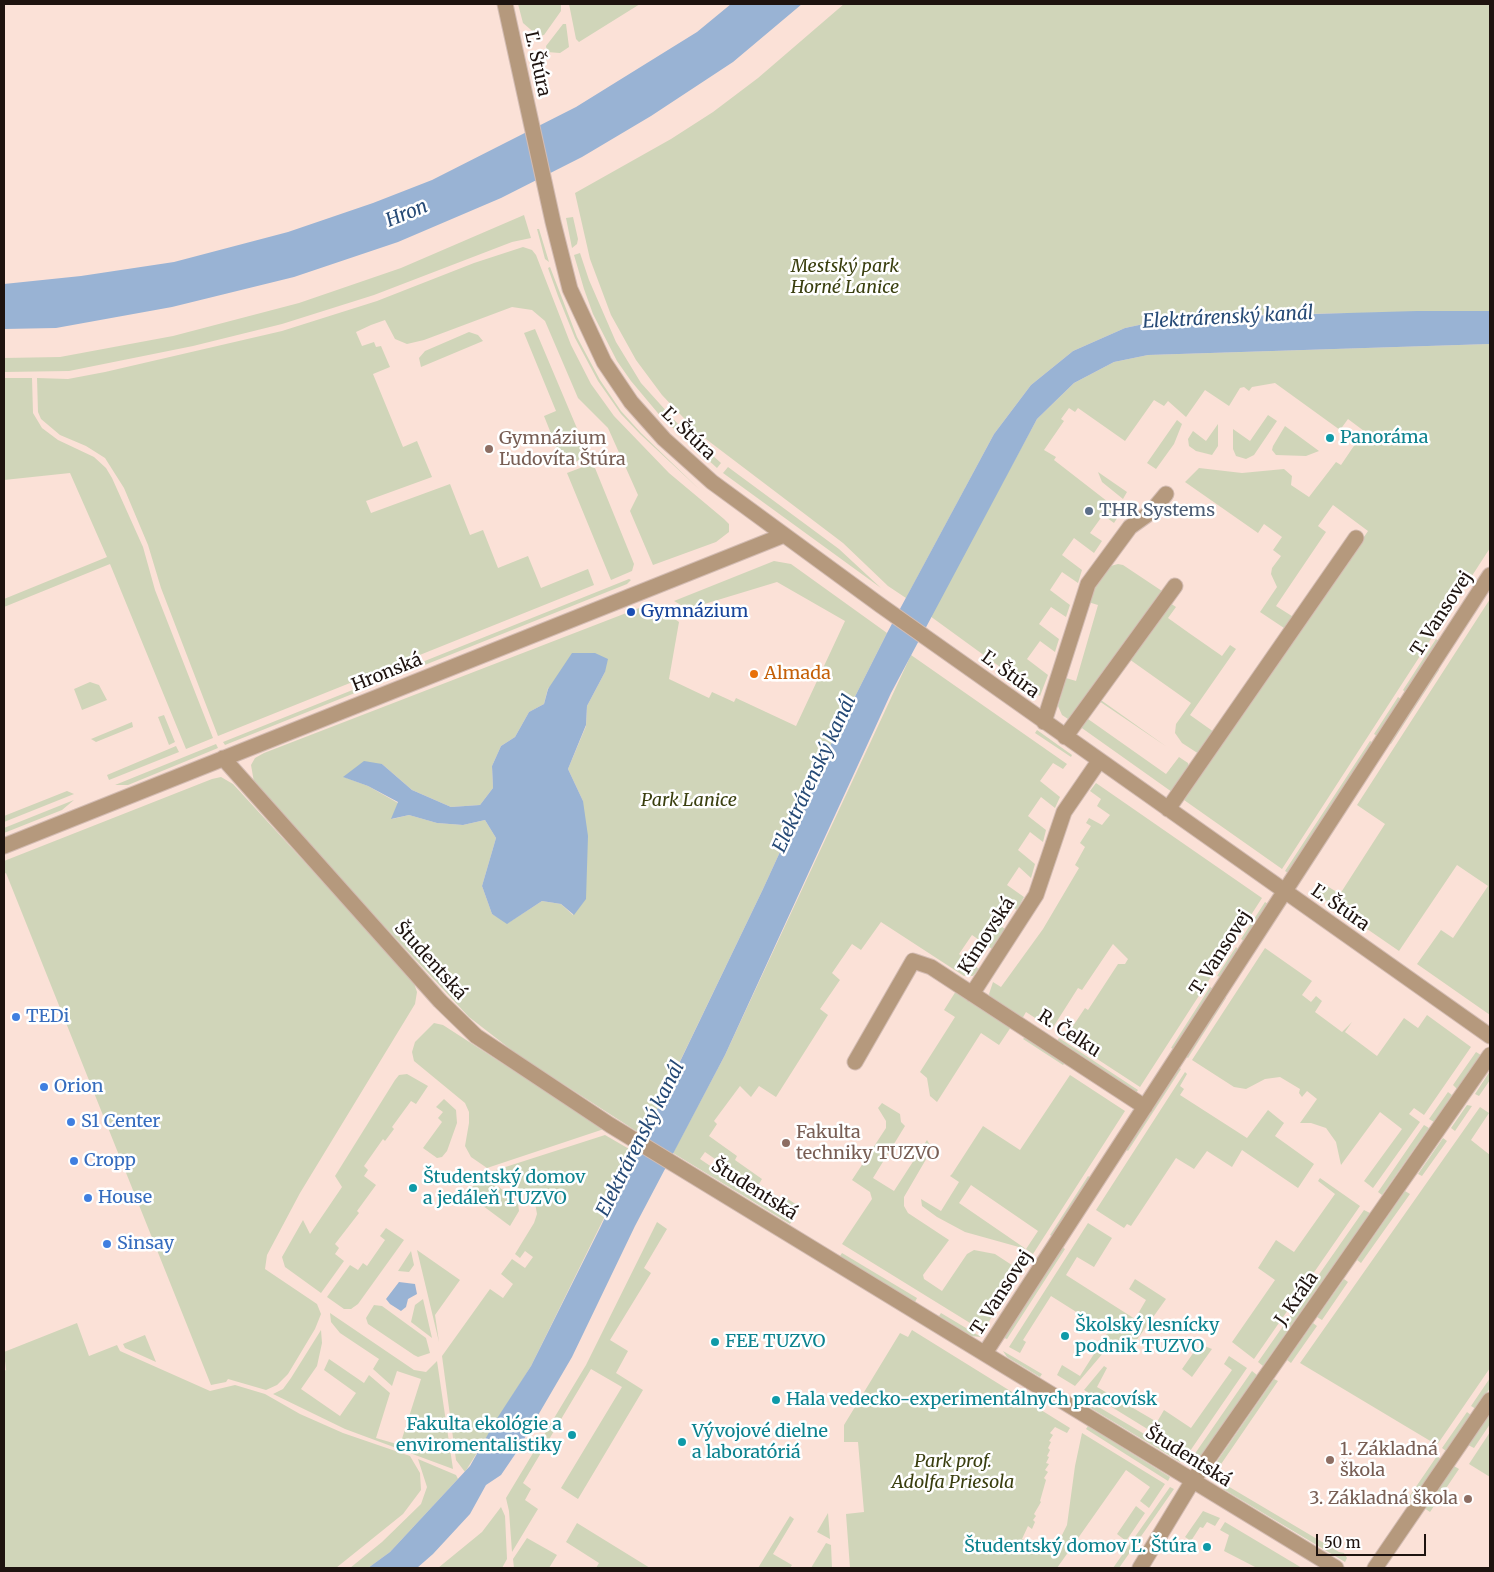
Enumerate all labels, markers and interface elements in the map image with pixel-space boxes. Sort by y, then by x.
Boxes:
street label: Ľ. Štúra [520,29,554,99]
water label: Hron [383,195,431,233]
park label: Mestský park Horné Lanice [791,256,899,298]
water label: Elektrárenský kanál [1142,302,1314,334]
street label: Ľ. Štúra [657,403,719,465]
place label: Panoráma [1340,427,1428,449]
place label: Gymnázium Ľudovíta Štúra [499,428,626,470]
marker: Panoráma [1324,432,1336,444]
marker: Gymnázium Ľudovíta Štúra [483,443,495,455]
place label: THR Systems [1099,500,1215,522]
marker: THR Systems [1083,505,1095,517]
street label: T. Vansovej [1407,568,1477,660]
place label: Gymnázium [641,601,748,623]
marker: Gymnázium [625,606,637,618]
street label: Ľ. Štúra [977,647,1043,703]
street label: Hronská [349,649,425,697]
place label: Almada [764,663,831,685]
marker: Almada [748,668,760,680]
water label: Elektrárenský kanál [768,692,862,856]
park label: Park Lanice [641,790,737,812]
street label: Ľ. Štúra [1307,880,1373,936]
street label: Kimovská [954,894,1020,978]
street label: T. Vansovej [1186,907,1256,999]
street label: Študentská [389,918,471,1004]
place label: TEDi [26,1006,69,1028]
street label: R. Čelku [1034,1006,1104,1062]
marker: TEDi [10,1011,22,1023]
water label: Elektrárenský kanál [592,1058,690,1220]
place label: Orion [54,1076,103,1098]
marker: Orion [38,1081,50,1093]
place label: S1 Center [81,1111,160,1133]
marker: S1 Center [65,1116,77,1128]
place label: Fakulta techniky TUZVO [796,1122,939,1164]
marker: Fakulta techniky TUZVO [780,1137,792,1149]
place label: Cropp [84,1150,136,1172]
marker: Cropp [68,1155,80,1167]
street label: Študentská [707,1155,801,1225]
place label: Študentský domov a jedáleň TUZVO [423,1167,585,1210]
marker: Študentský domov a jedáleň TUZVO [407,1182,419,1194]
place label: House [98,1187,152,1209]
marker: House [82,1192,94,1204]
place label: Sinsay [117,1233,174,1255]
marker: Sinsay [101,1238,113,1250]
street label: T. Vansovej [967,1247,1037,1339]
street label: J. Kráľa [1271,1268,1323,1330]
place label: Školský lesnícky podnik TUZVO [1075,1315,1219,1358]
marker: Školský lesnícky podnik TUZVO [1059,1330,1071,1342]
place label: FEE TUZVO [725,1331,826,1353]
marker: FEE TUZVO [709,1336,721,1348]
place label: Hala vedecko-experimentálnych pracovísk [786,1389,1157,1411]
marker: Hala vedecko-experimentálnych pracovísk [770,1394,782,1406]
place label: Fakulta ekológie a enviromentalistiky [396,1414,562,1456]
place label: Vývojové dielne a laboratóriá [692,1421,828,1464]
street label: Študentská [1141,1422,1235,1492]
marker: Fakulta ekológie a enviromentalistiky [566,1429,578,1441]
marker: Vývojové dielne a laboratóriá [676,1436,688,1448]
place label: 1. Základná škola [1340,1439,1438,1482]
park label: Park prof. Adolfa Priesola [892,1451,1014,1494]
marker: 1. Základná škola [1324,1454,1336,1466]
place label: 3. Základná škola [1309,1488,1458,1510]
marker: 3. Základná škola [1462,1493,1474,1505]
scale bar [1319,1524,1429,1556]
text: 50 m [1324,1533,1361,1552]
place label: Študentský domov Ľ. Štúra [964,1536,1197,1558]
marker: Študentský domov Ľ. Štúra [1201,1541,1213,1553]

